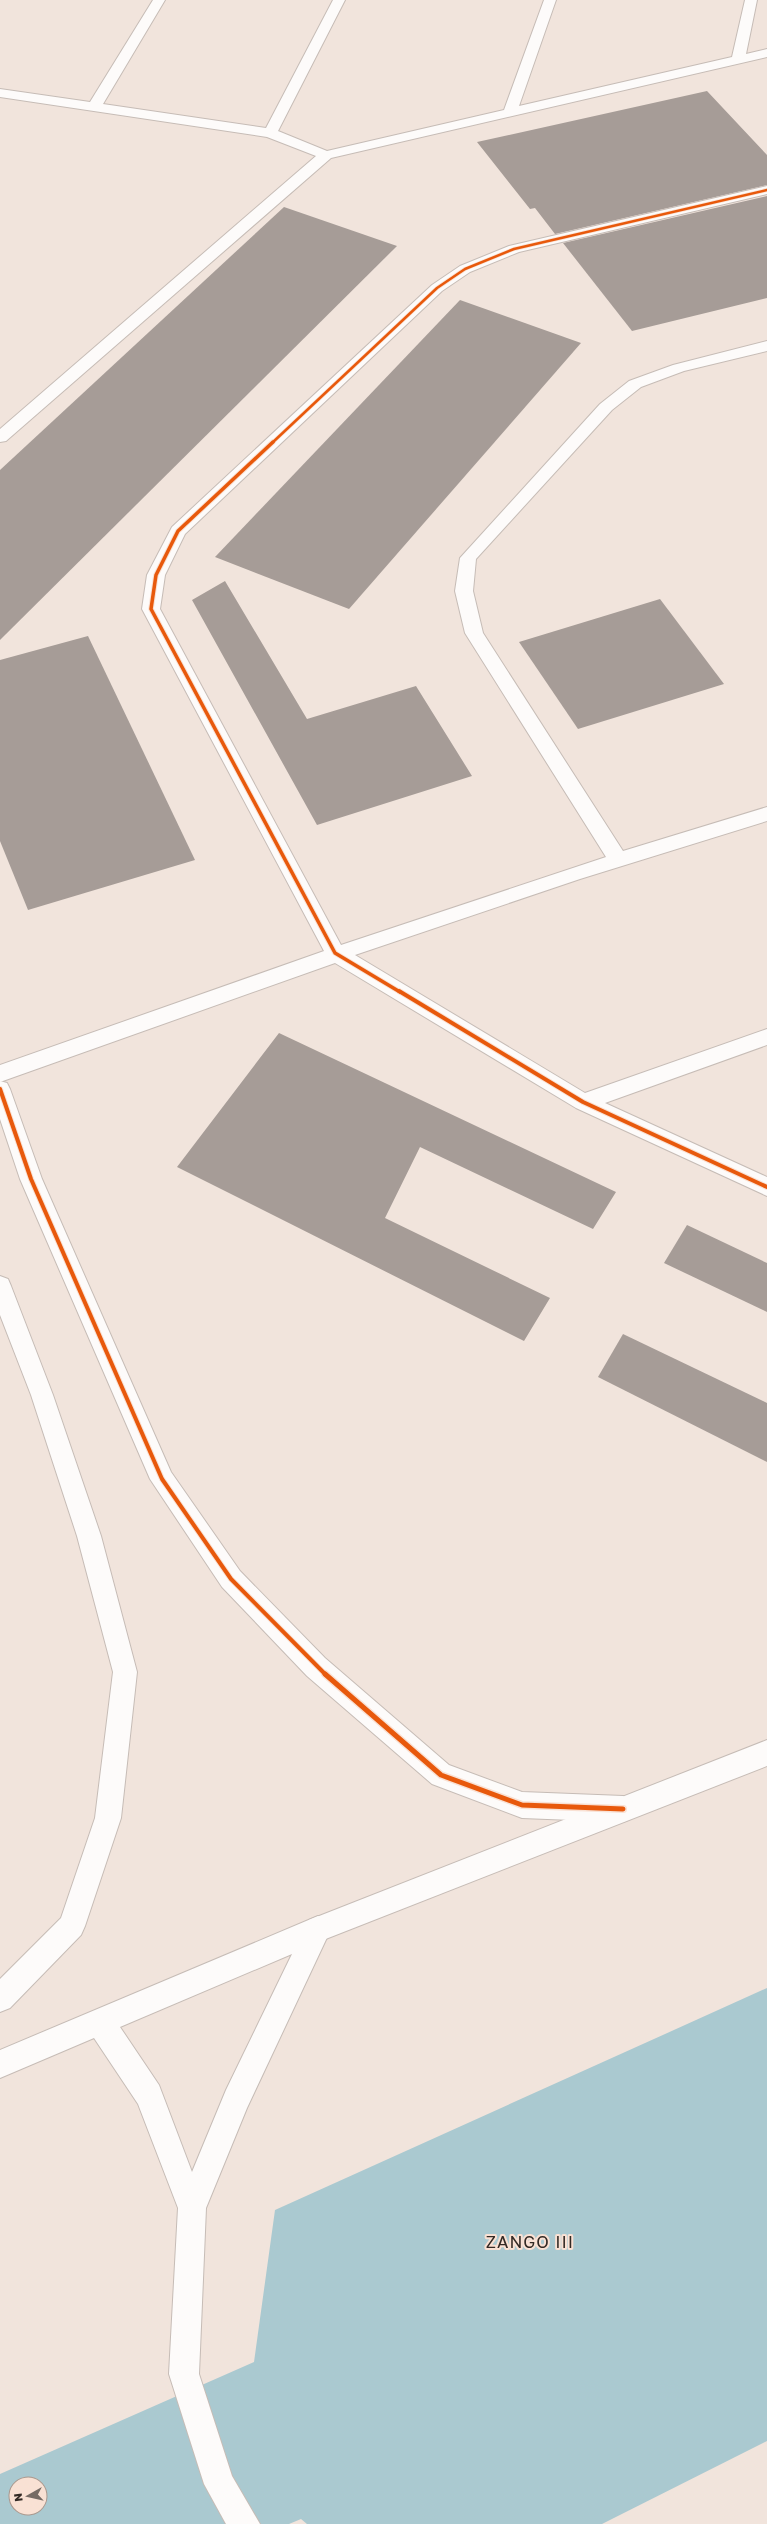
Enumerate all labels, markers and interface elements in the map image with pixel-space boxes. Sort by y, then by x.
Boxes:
district label: ZANGO III [486,2231,574,2252]
north arrow [8,2476,48,2516]
text: N [11,2492,25,2503]

